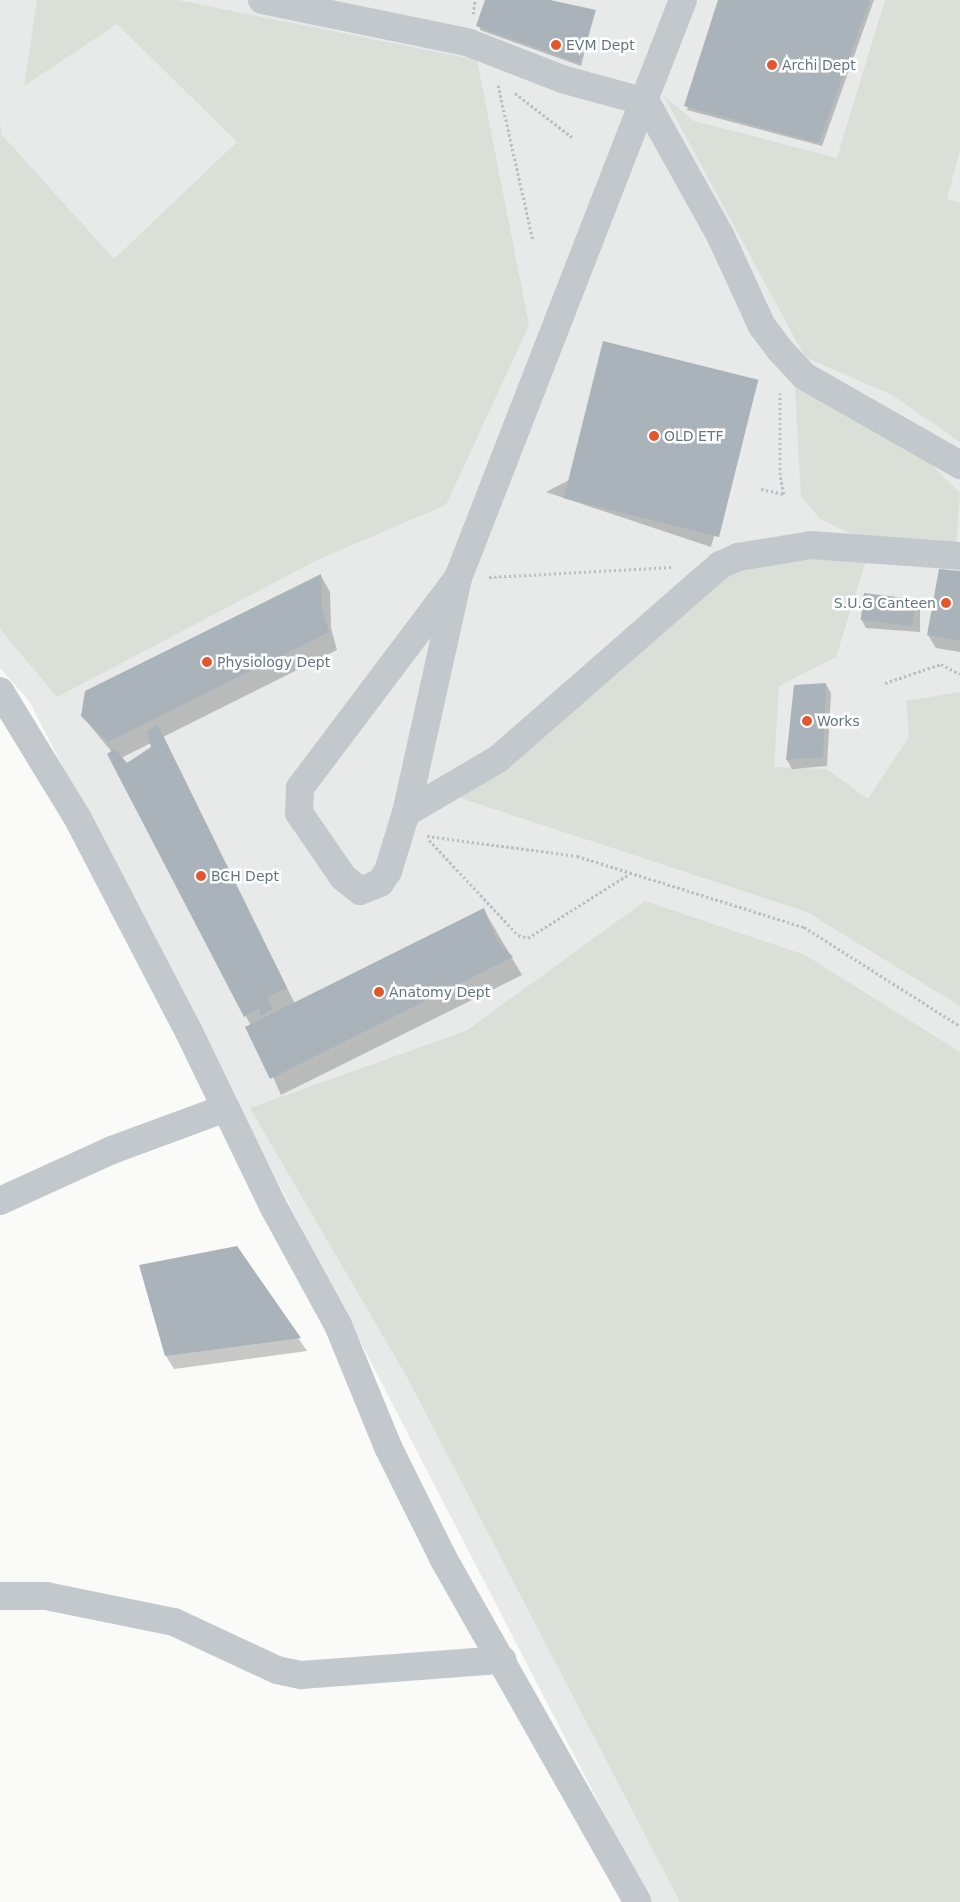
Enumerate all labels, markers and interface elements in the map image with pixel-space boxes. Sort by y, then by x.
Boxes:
place label: EVM Dept [566,37,635,53]
marker: EVM Dept [550,39,562,51]
place label: Archi Dept [782,57,856,73]
marker: Archi Dept [766,59,778,71]
place label: OLD ETF [664,428,724,444]
marker: OLD ETF [648,430,660,442]
place label: S.U.G Canteen [834,595,936,611]
marker: S.U.G Canteen [940,597,952,609]
place label: Physiology Dept [217,654,330,670]
marker: Physiology Dept [201,656,213,668]
place label: Works [817,713,860,729]
marker: Works [801,715,813,727]
place label: BCH Dept [211,868,279,884]
marker: BCH Dept [195,870,207,882]
place label: Anatomy Dept [389,984,490,1000]
marker: Anatomy Dept [373,986,385,998]

